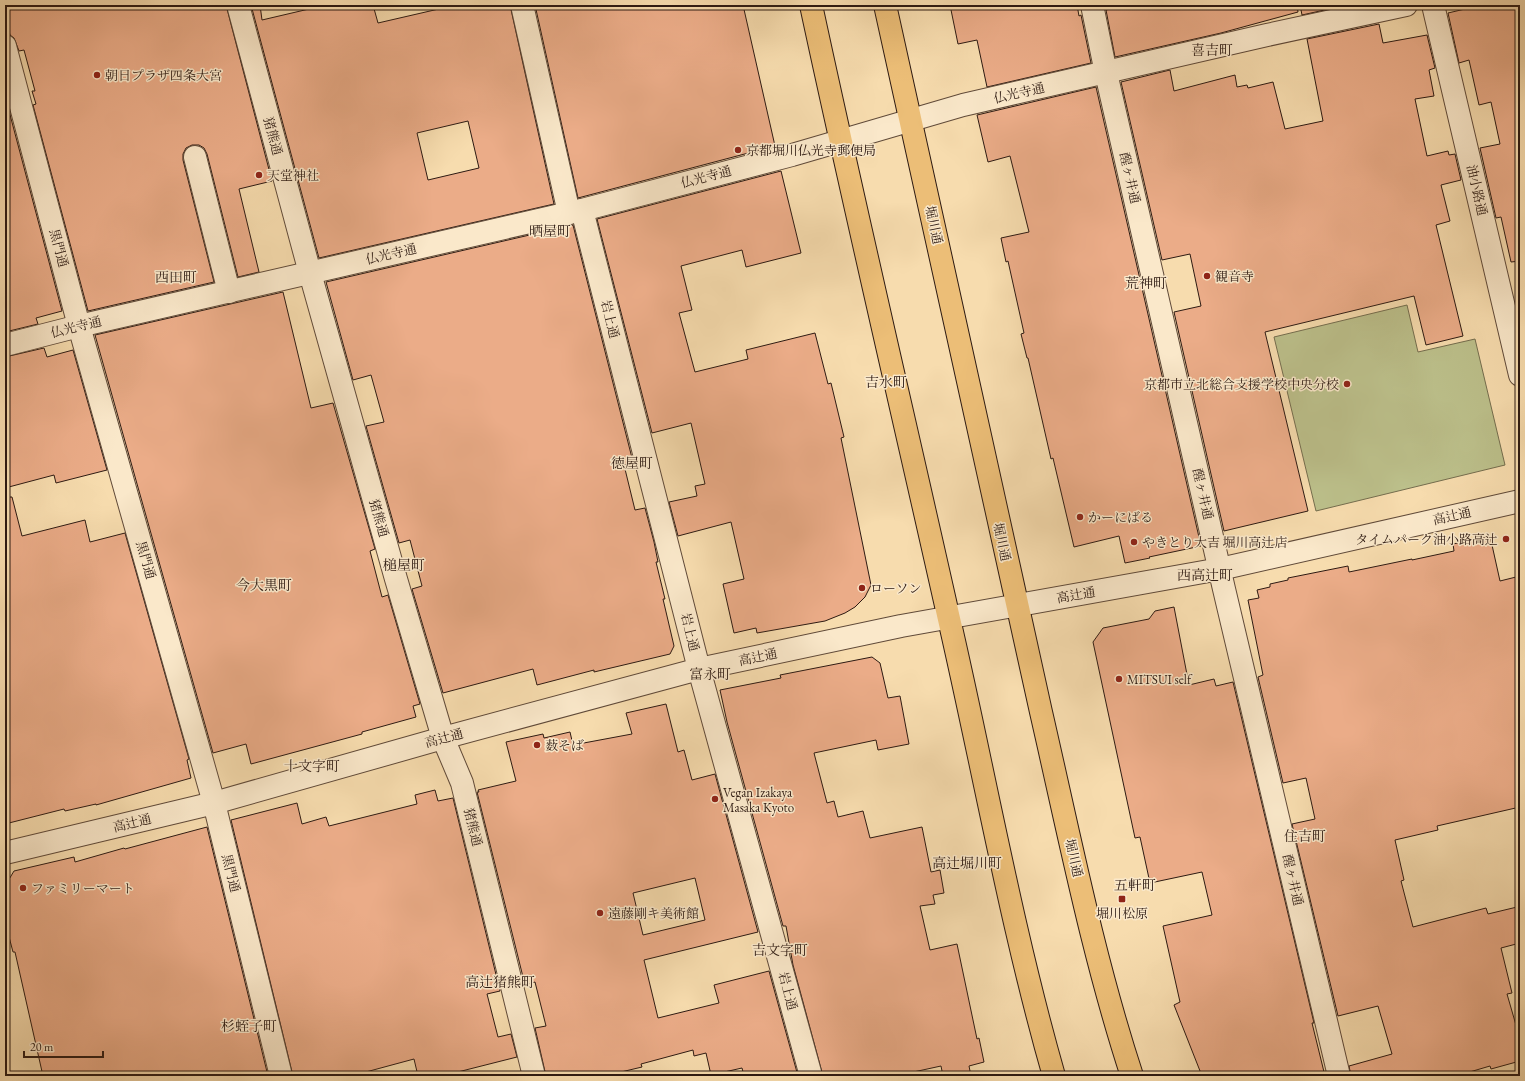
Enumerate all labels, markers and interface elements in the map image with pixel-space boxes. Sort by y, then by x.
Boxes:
district label: 喜吉町 [1191,41,1233,59]
place label: 朝日プラザ四条大宮 [105,67,222,84]
marker: 朝日プラザ四条大宮 [92,70,102,80]
street label: 仏光寺通 [992,79,1046,107]
street label: 猪熊通 [260,115,286,157]
place label: 京都堀川仏光寺郵便局 [746,142,876,159]
marker: 京都堀川仏光寺郵便局 [733,145,743,155]
street label: 醒ヶ井通 [1116,151,1144,205]
street label: 仏光寺通 [679,162,733,192]
street label: 油小路通 [1463,163,1491,217]
place label: 天堂神社 [267,167,319,184]
marker: 天堂神社 [254,170,264,180]
street label: 堀川通 [922,204,946,246]
district label: 晒屋町 [529,222,571,240]
street label: 黒門通 [46,227,72,269]
street label: 仏光寺通 [364,240,418,268]
district label: 西田町 [155,268,197,286]
place label: 観音寺 [1215,268,1254,285]
marker: 観音寺 [1202,271,1212,281]
district label: 荒神町 [1125,274,1167,292]
street label: 岩上通 [597,298,623,340]
street label: 仏光寺通 [49,312,103,342]
district label: 吉水町 [865,373,907,391]
place label: 京都市立北総合支援学校中央分校 [1144,376,1339,393]
marker: 京都市立北総合支援学校中央分校 [1342,379,1352,389]
district label: 徳屋町 [611,454,653,472]
street label: 醒ヶ井通 [1189,467,1217,521]
street label: 猪熊通 [365,497,393,539]
street label: 高辻通 [1431,503,1473,529]
place label: かーにばる [1088,509,1153,526]
marker: かーにばる [1075,512,1085,522]
street label: 堀川通 [990,521,1014,563]
place label: タイムパーク油小路高辻 [1355,531,1498,548]
place label: やきとり大吉 堀川高辻店 [1142,534,1288,551]
marker: タイムパーク油小路高辻 [1501,534,1511,544]
marker: やきとり大吉 堀川高辻店 [1129,537,1139,547]
street label: 黒門通 [132,539,160,581]
district label: 槌屋町 [383,556,425,574]
district label: 西高辻町 [1177,566,1233,584]
district label: 今大黒町 [236,576,292,594]
place label: ローソン [870,580,921,597]
marker: ローソン [857,583,867,593]
street label: 高辻通 [1055,583,1097,607]
street label: 岩上通 [677,611,703,653]
street label: 高辻通 [737,645,779,669]
district label: 富永町 [689,665,731,683]
place label: MITSUI self [1127,671,1193,688]
marker: MITSUI self [1114,674,1124,684]
street label: 高辻通 [423,725,465,751]
place label: 薮そば [545,737,584,754]
marker: 薮そば [532,740,542,750]
district label: 十文字町 [284,757,340,775]
place label: Vegan Izakaya Masaka Kyoto [723,784,794,816]
marker: Vegan Izakaya Masaka Kyoto [710,794,720,804]
street label: 猪熊通 [460,806,486,848]
street label: 高辻通 [111,810,153,836]
district label: 住吉町 [1284,827,1326,845]
street label: 堀川通 [1061,837,1087,879]
street label: 黒門通 [218,852,244,894]
street label: 醒ヶ井通 [1279,853,1307,907]
district label: 高辻堀川町 [932,854,1002,872]
district label: 五軒町 [1114,876,1156,894]
place label: ファミリーマート [31,880,135,897]
marker: ファミリーマート [18,883,28,893]
marker: 堀川松原 [1117,894,1127,904]
place label: 遠藤剛キ美術館 [608,905,699,922]
place label: 堀川松原 [1096,905,1148,922]
marker: 遠藤剛キ美術館 [595,908,605,918]
district label: 吉文字町 [752,941,808,959]
street label: 岩上通 [775,970,801,1012]
district label: 高辻猪熊町 [465,973,535,991]
district label: 杉蛭子町 [221,1017,277,1035]
scale bar [24,1033,103,1059]
text: 20 m [30,1039,54,1055]

